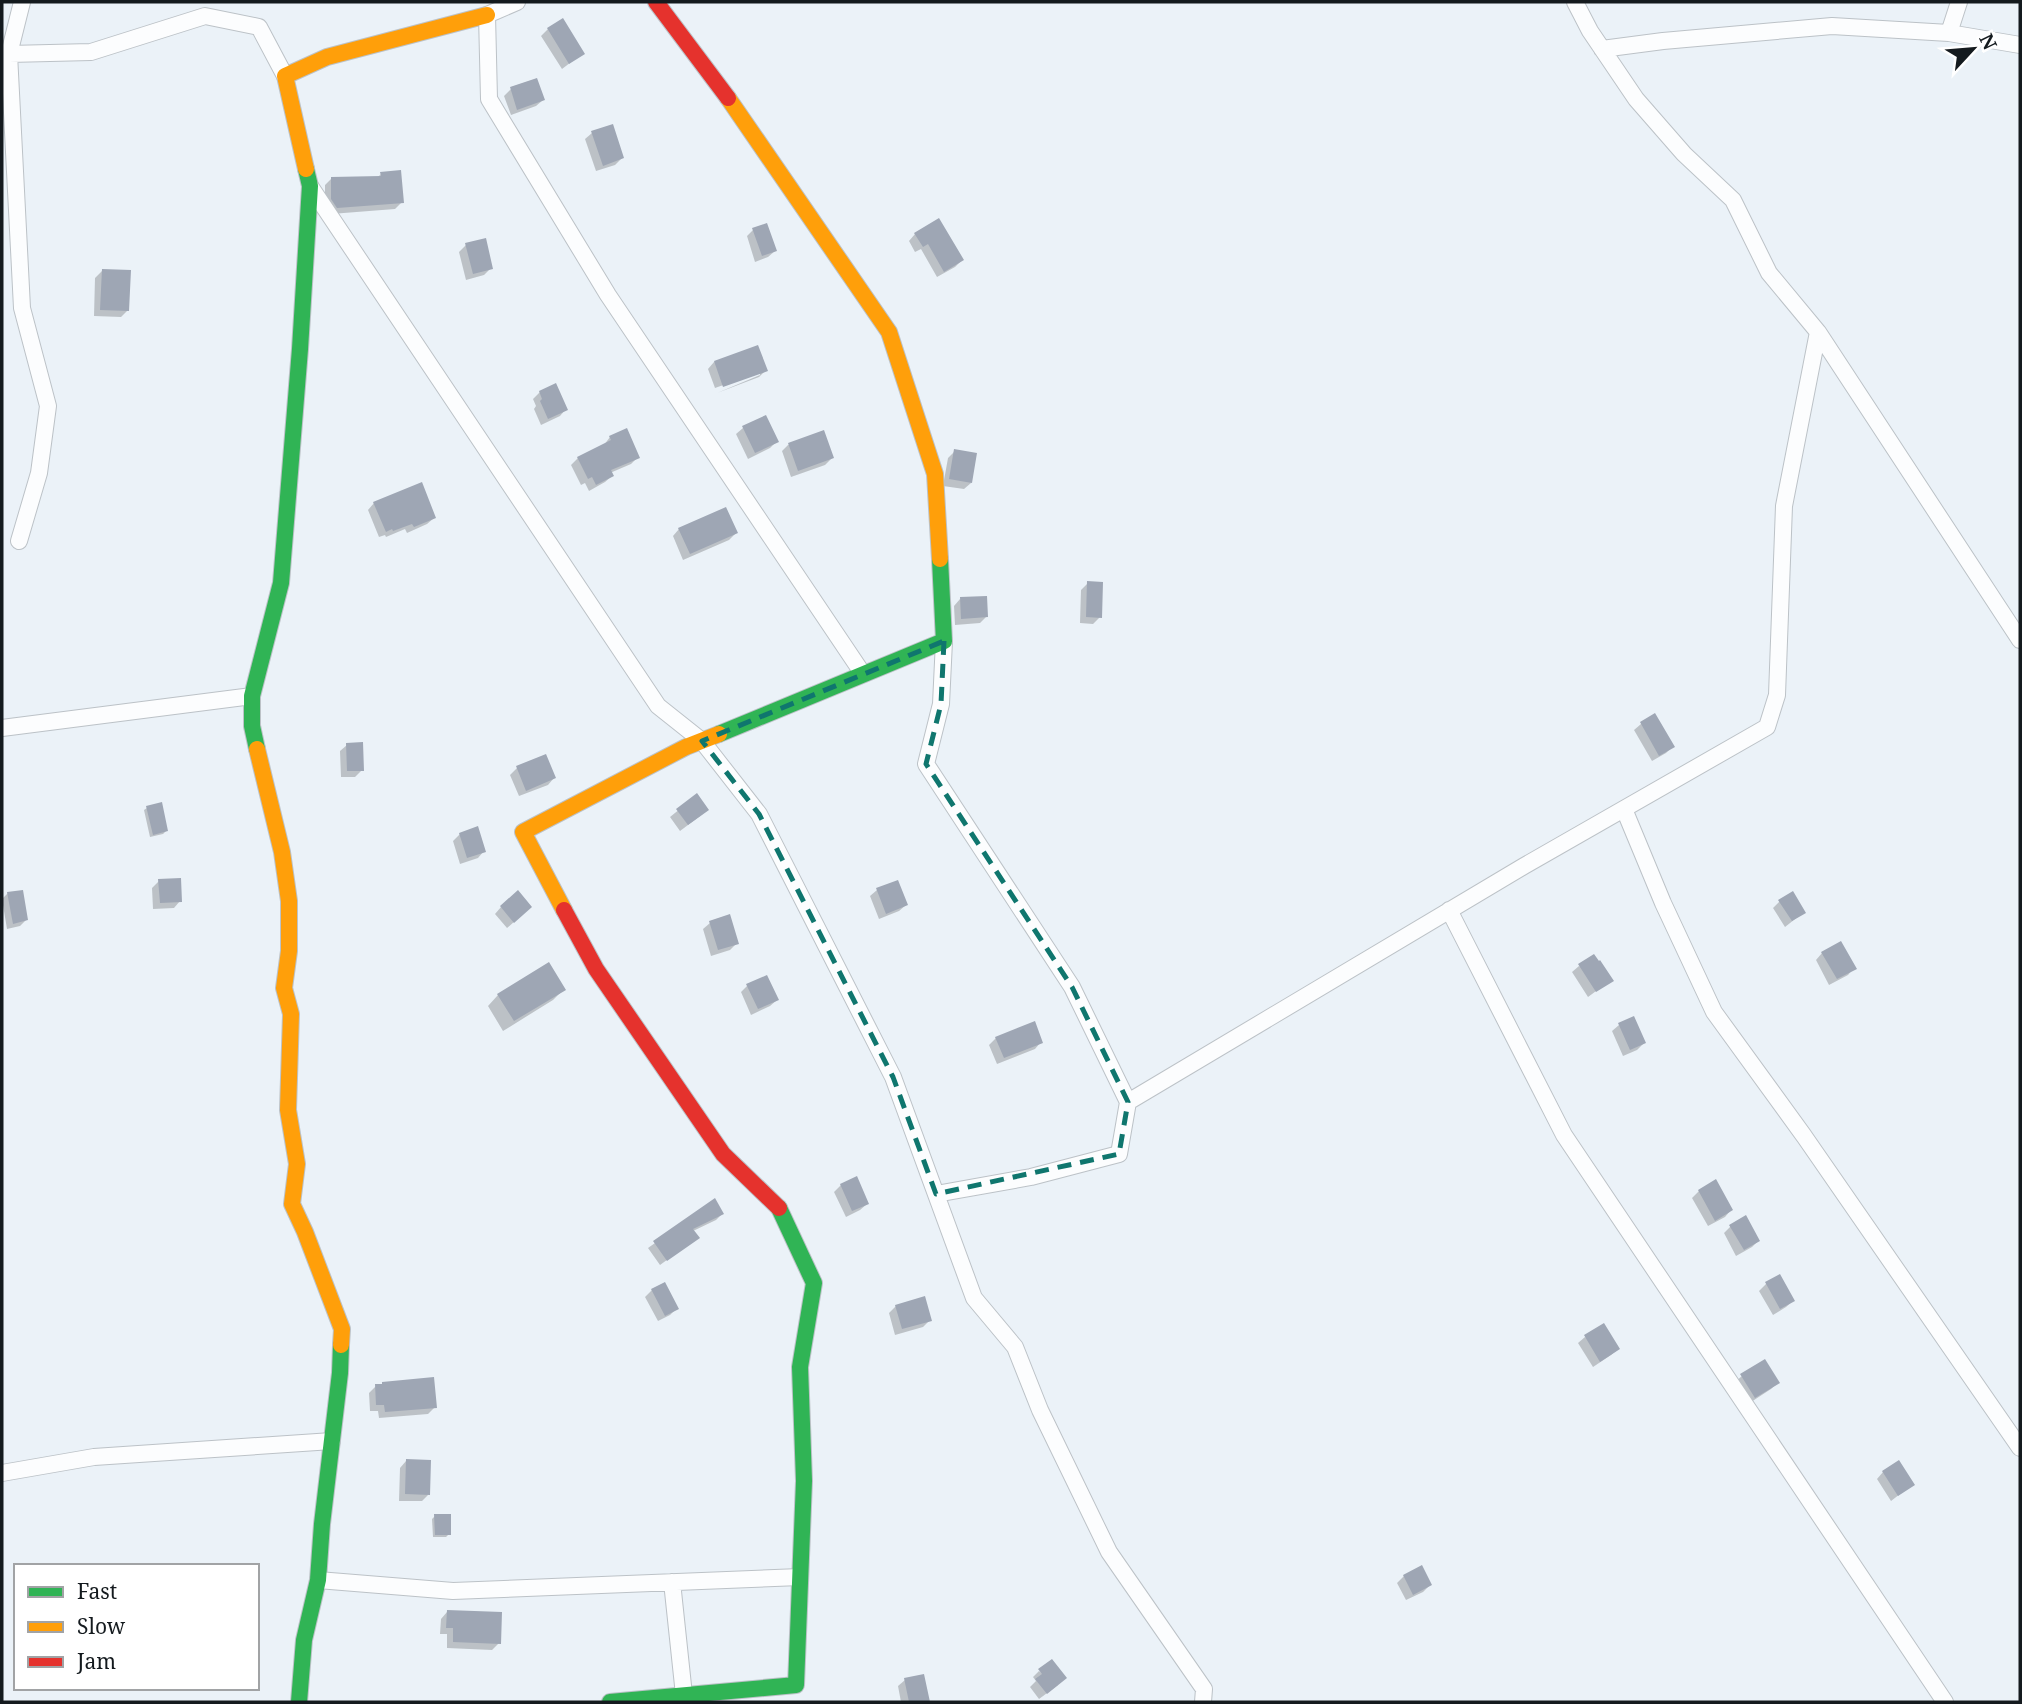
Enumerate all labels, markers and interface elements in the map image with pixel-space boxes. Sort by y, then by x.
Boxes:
north arrow [1938,14,2008,84]
text: N [1973,29,2003,54]
legend [14,1564,259,1690]
text: Fast [77,1577,117,1605]
text: Slow [77,1612,126,1640]
text: Jam [76,1647,116,1675]

